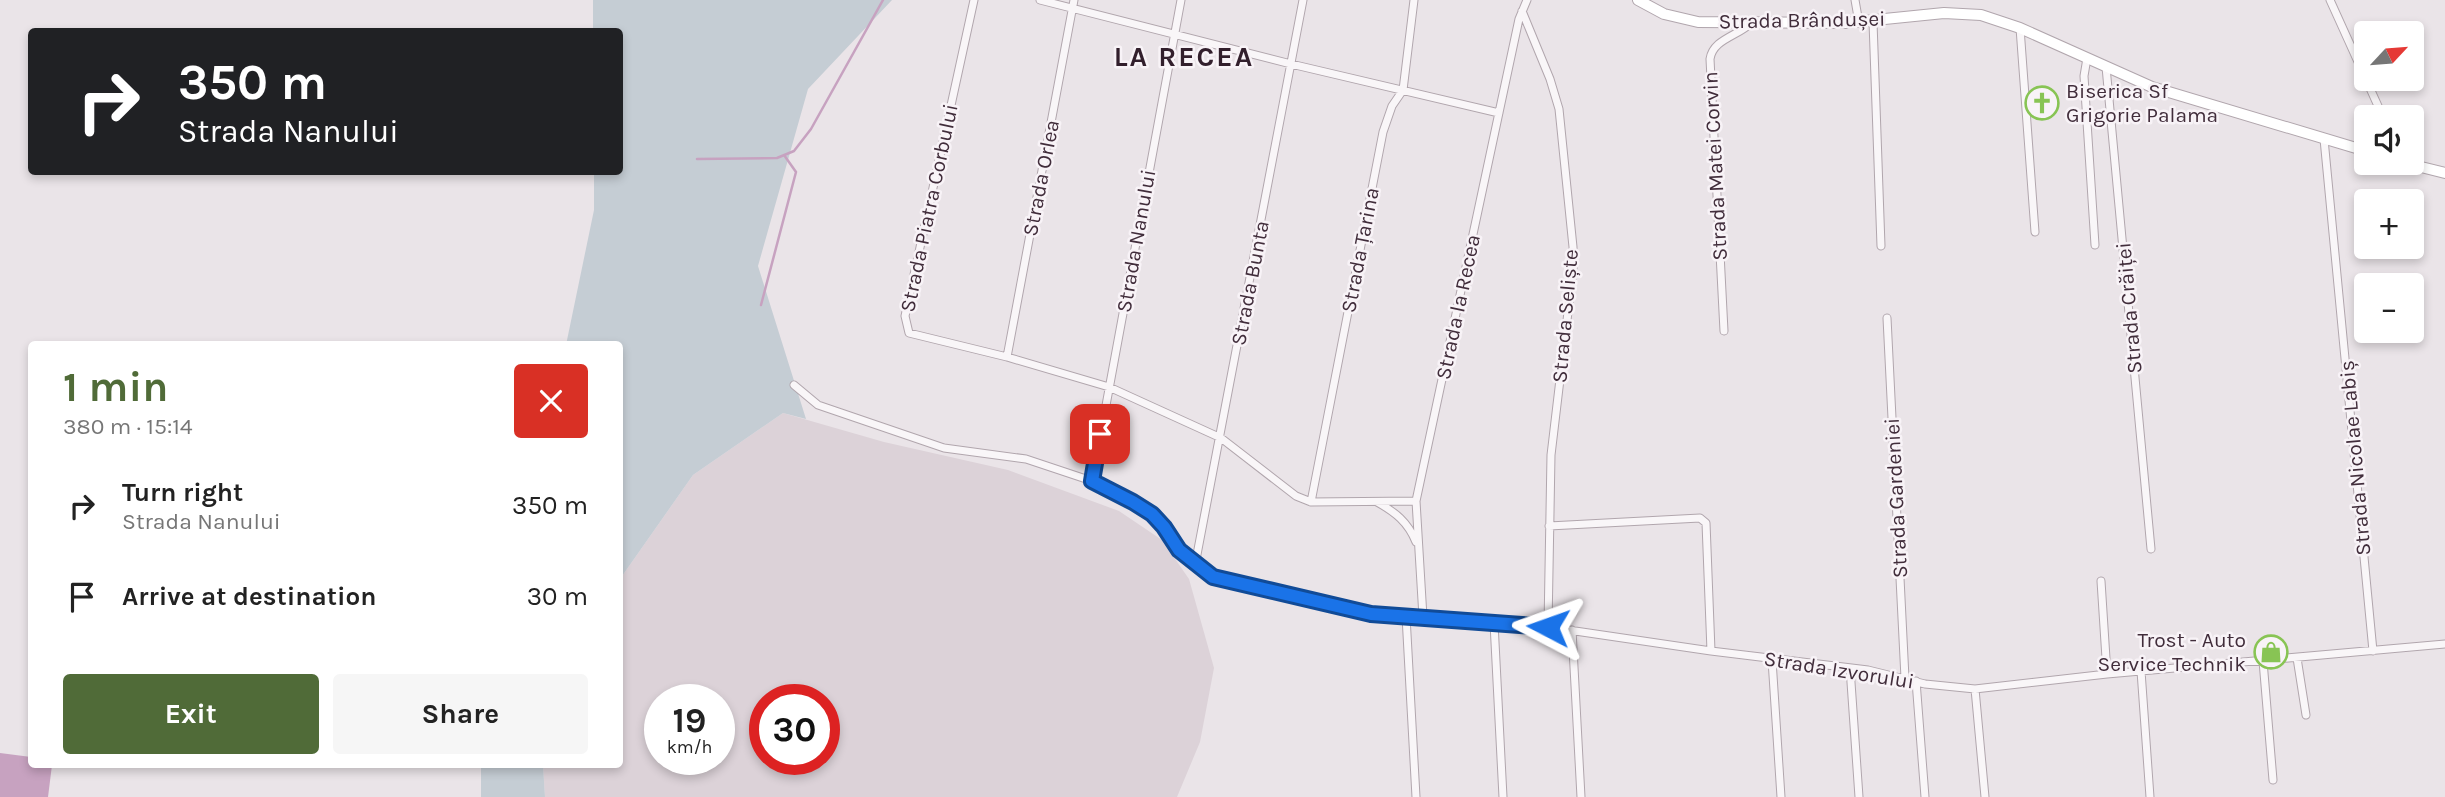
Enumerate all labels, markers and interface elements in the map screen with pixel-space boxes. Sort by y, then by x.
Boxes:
street label: Strada Brândușei [1718,7,1886,33]
north arrow [2354,21,2424,91]
map controls [2354,21,2424,343]
district label: LA RECEA [1114,40,1254,73]
text: 350 m [178,54,327,111]
icon: right [63,56,154,147]
street label: Strada Matei Corvin [1698,71,1732,261]
place label: Biserica Sf Grigorie Palama [2066,79,2218,127]
church icon: Biserica Sf Grigorie Palama [2023,84,2061,122]
street label: Strada Piatra Corbului [895,102,963,314]
button: sound [2354,105,2424,175]
text: Strada Nanului [178,113,399,150]
street label: Strada Orlea [1018,118,1064,238]
street label: Strada Nanului [1112,168,1160,314]
street label: Strada Țarina [1336,185,1384,315]
button: + [2354,189,2424,259]
street label: Strada Bunta [1226,219,1274,347]
street label: Strada la Recea [1431,232,1485,382]
street label: Strada Crăiței [2111,241,2147,375]
street label: Strada Seliște [1547,248,1583,384]
button: − [2354,273,2424,343]
street label: Strada Nicolae Labiș [2335,359,2375,557]
text: 1 min [63,362,168,412]
button: close [514,364,588,438]
pin [1070,404,1130,464]
text: 380 m · 15:14 [63,413,193,440]
icon: arrive [1081,415,1119,453]
street label: Strada Gardeniei [1880,417,1912,579]
text: Turn right [122,477,243,508]
icon: right [63,487,101,525]
text: 350 m [512,490,588,521]
text: Strada Nanului [122,508,281,535]
icon: arrive [63,578,101,616]
text: Arrive at destination [122,581,376,612]
text: 30 m [527,581,588,612]
position arrow [1511,590,1585,664]
place label: Trost - Auto Service Technik [2098,628,2246,676]
shop icon: Trost - Auto Service Technik [2252,633,2290,671]
street label: Strada Izvorului [1762,646,1916,694]
button: Exit [63,674,319,754]
button: Share [333,674,588,754]
speed limit sign: 30 [749,684,840,775]
text: 19 [673,700,706,741]
text: km/h [667,736,712,758]

